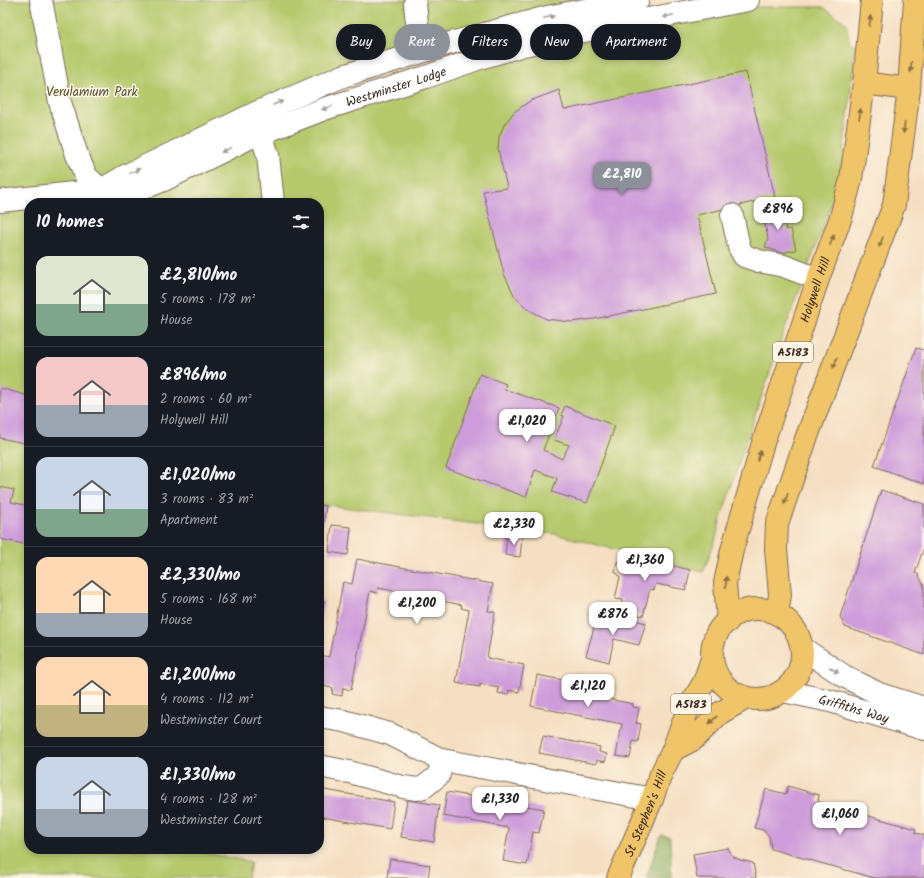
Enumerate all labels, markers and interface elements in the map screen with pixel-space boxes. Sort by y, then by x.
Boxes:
one-way arrow [543,13,555,19]
one-way arrow [662,13,675,19]
one-way arrow [866,15,873,27]
chip: Buy [336,24,386,60]
chip: Rent [394,24,450,60]
chip: Filters [458,24,522,60]
chip: New [530,24,583,60]
chip: Apartment [591,24,681,60]
one-way arrow [907,61,914,73]
street label: Westminster Lodge [343,62,450,114]
park label: Verulamium Park [46,82,139,103]
one-way arrow [272,100,284,107]
one-way arrow [321,106,333,112]
one-way arrow [857,108,863,120]
one-way arrow [901,122,908,134]
one-way arrow [220,147,232,153]
pin: £2,810 [589,162,655,196]
text: £2,810 [603,164,641,185]
one-way arrow [130,168,141,174]
pin: £896 [754,197,802,231]
text: £896 [763,199,793,220]
text: 10 homes [36,209,104,236]
icon: filters [290,211,312,233]
one-way arrow [830,234,836,246]
one-way arrow [877,236,883,248]
street label: Holywell Hill [795,254,837,326]
text: £2,810/mo [160,262,237,289]
icon: home [68,272,116,320]
text: 5 rooms · 178 m² [160,289,255,310]
text: House [160,310,192,331]
road number: A5183 [773,342,813,362]
one-way arrow [831,358,837,370]
text: £896/mo [160,362,227,389]
icon: home [68,373,116,421]
text: 2 rooms · 60 m² [160,389,252,410]
pin: £1,020 [494,409,560,443]
text: Holywell Hill [160,410,228,431]
text: £1,020 [508,411,546,432]
one-way arrow [756,450,762,462]
text: £1,020/mo [160,462,236,489]
icon: home [68,473,116,521]
text: 3 rooms · 83 m² [160,489,253,510]
one-way arrow [782,493,788,505]
text: Apartment [160,510,218,531]
pin: £2,330 [481,512,547,546]
text: £2,330 [493,514,535,535]
pin: £1,360 [612,548,678,582]
text: £1,360 [626,550,664,571]
text: £2,330/mo [160,562,241,589]
icon: home [68,573,116,621]
one-way arrow [723,576,730,588]
text: 5 rooms · 168 m² [160,589,256,610]
pin: £1,200 [384,591,450,625]
text: £1,200 [398,593,436,614]
pin: £876 [589,602,637,636]
text: £876 [598,604,628,625]
text: House [160,610,192,631]
text: £1,200/mo [160,662,236,689]
one-way arrow [829,666,840,673]
icon: home [68,673,116,721]
pin: £1,120 [555,674,621,708]
text: £1,120 [570,676,606,697]
text: 4 rooms · 112 m² [160,689,253,710]
street label: Griffiths Way [817,690,892,730]
road number: A5183 [671,694,711,714]
text: Westminster Court [160,710,262,731]
one-way arrow [708,715,718,725]
text: £1,330/mo [160,762,236,789]
street label: St Stephen's Hill [619,767,673,861]
icon: home [68,773,116,821]
pin: £1,330 [467,787,533,821]
text: 4 rooms · 128 m² [160,789,257,810]
text: £1,330 [481,789,519,810]
pin: £1,060 [807,802,873,836]
text: £1,060 [821,804,859,825]
text: Westminster Court [160,810,262,831]

